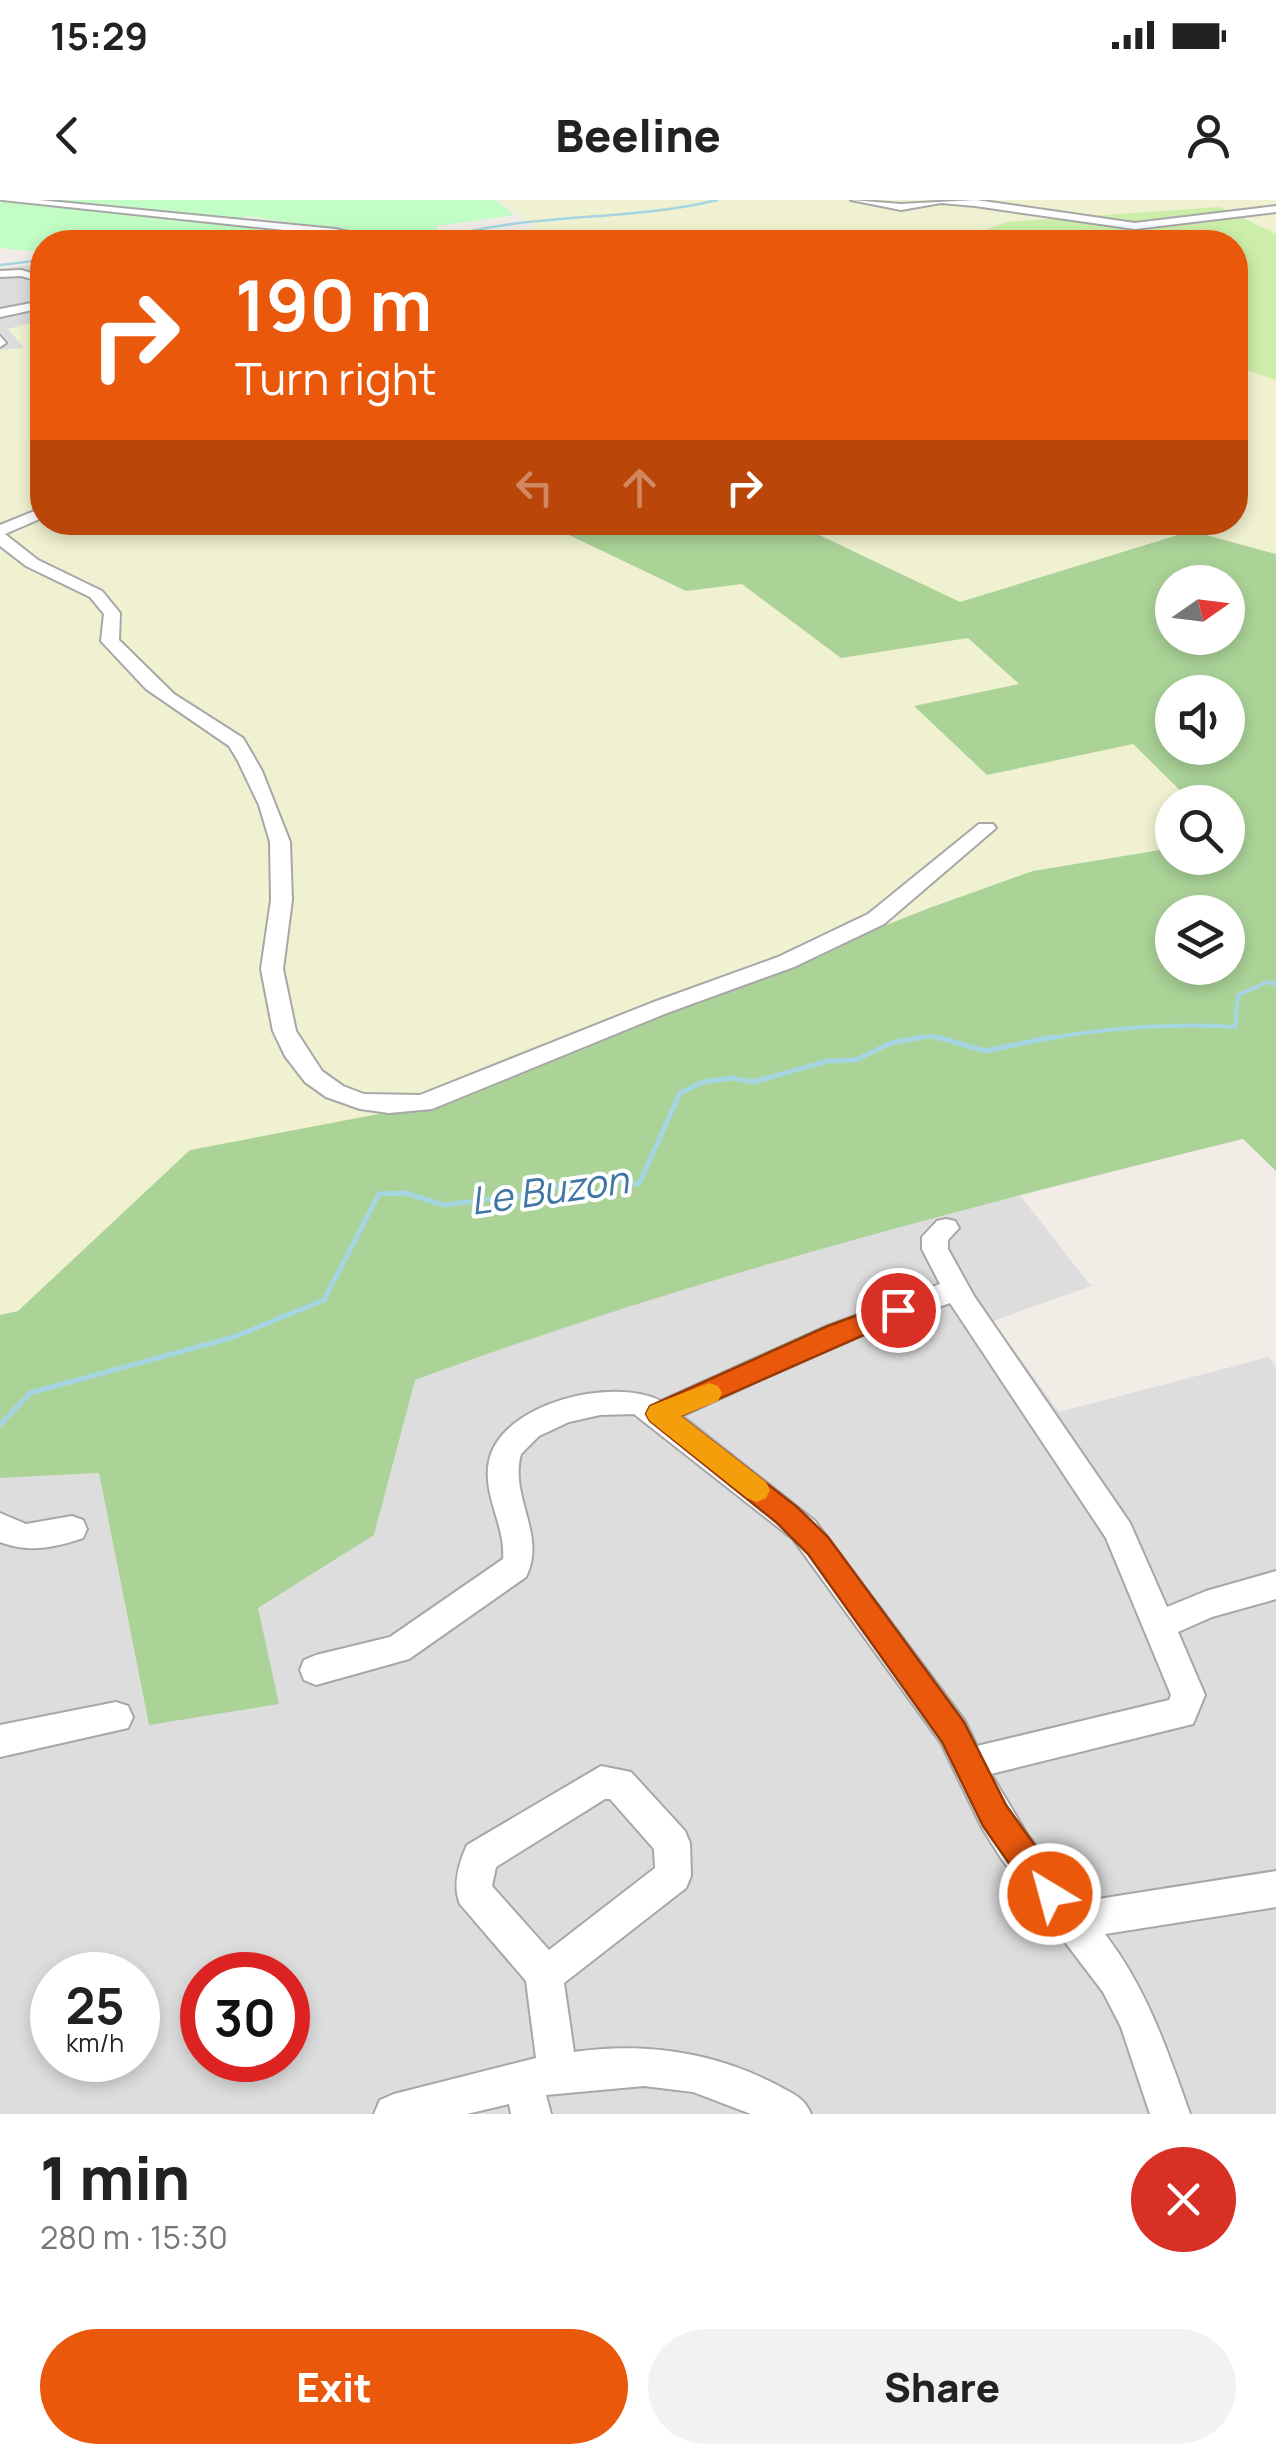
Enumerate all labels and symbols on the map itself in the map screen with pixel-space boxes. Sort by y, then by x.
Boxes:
north arrow [1155,565,1245,655]
water label: Le Buzon [467,1152,633,1226]
pin [856,1268,941,1353]
position arrow [998,1842,1102,1946]
speed limit sign: 30 [180,1952,310,2082]

